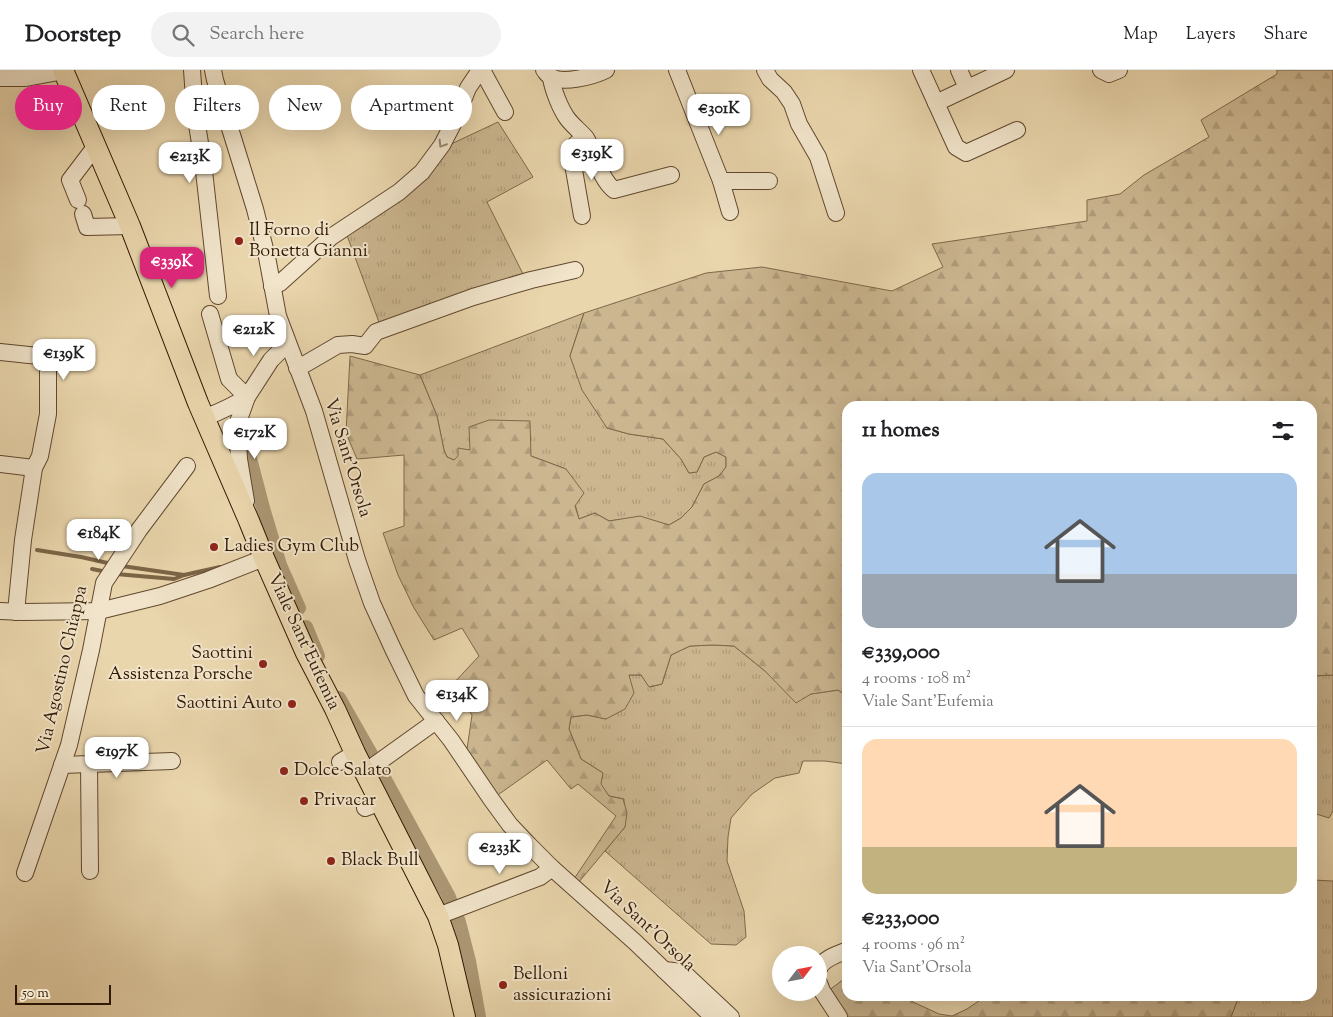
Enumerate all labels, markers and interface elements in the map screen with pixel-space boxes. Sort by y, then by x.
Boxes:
search box [151,12,501,57]
text: Doorstep [25,18,121,52]
icon: search [169,21,197,49]
text: Search here [209,21,304,48]
text: Map [1123,22,1158,48]
text: Layers [1186,22,1236,48]
text: Share [1264,22,1308,48]
chip: Buy [15,85,82,130]
chip: Rent [92,85,165,130]
chip: Filters [175,85,259,130]
chip: New [269,85,341,130]
chip: Apartment [351,85,472,130]
pin: €301K [684,93,754,136]
text: €301K [698,98,740,121]
one-way arrow [439,138,448,148]
pin: €319K [557,138,627,181]
pin: €213K [155,142,225,184]
text: €319K [572,143,612,166]
text: €213K [170,146,210,169]
place label: Il Forno di Bonetta Gianni [249,218,368,265]
marker: Il Forno di Bonetta Gianni [233,235,245,247]
pin: €339K [137,246,207,289]
text: €339K [151,251,193,274]
pin: €212K [219,314,289,357]
text: €212K [233,319,275,342]
pin: €139K [29,338,99,381]
text: €139K [44,343,84,366]
street label: Via Sant'Orsola [317,395,377,521]
text: 11 homes [862,416,940,446]
icon: filters [1269,417,1297,445]
pin: €172K [220,418,290,460]
text: €172K [234,422,276,445]
icon: home [1035,506,1125,596]
pin: €184K [64,518,134,561]
text: €184K [78,523,120,546]
place label: Ladies Gym Club [224,534,359,560]
marker: Ladies Gym Club [208,541,220,553]
street label: Viale Sant'Eufemia [260,569,346,715]
street label: Via Agostino Chiappa [31,583,95,757]
text: €339,000 [862,638,940,668]
place label: Saottini Assistenza Porsche [108,641,253,688]
marker: Saottini Assistenza Porsche [257,658,269,670]
text: 4 rooms · 108 m² [862,668,971,691]
pin: €134K [422,680,492,722]
text: €134K [436,684,478,707]
place label: Saottini Auto [176,691,282,717]
text: Viale Sant'Eufemia [862,691,994,714]
marker: Saottini Auto [286,698,298,710]
pin: €197K [82,736,152,779]
text: €197K [96,741,138,764]
place label: Dolce Salato [294,758,392,784]
marker: Dolce Salato [278,765,290,777]
icon: home [1035,771,1125,861]
place label: Privacar [314,788,376,814]
marker: Privacar [298,795,310,807]
pin: €233K [465,832,535,875]
text: €233K [479,837,521,860]
place label: Black Bull [341,848,419,874]
marker: Black Bull [325,855,337,867]
street label: Via Sant'Orsola [593,875,701,979]
text: €233,000 [862,904,939,934]
text: 4 rooms · 96 m² [862,934,965,957]
north arrow [772,946,828,1001]
map controls [772,946,827,1001]
text: Via Sant'Orsola [862,957,972,980]
place label: Belloni assicurazioni [513,962,611,1009]
marker: Belloni assicurazioni [497,979,509,991]
scale bar [15,982,111,1005]
text: 50 m [22,984,49,1004]

